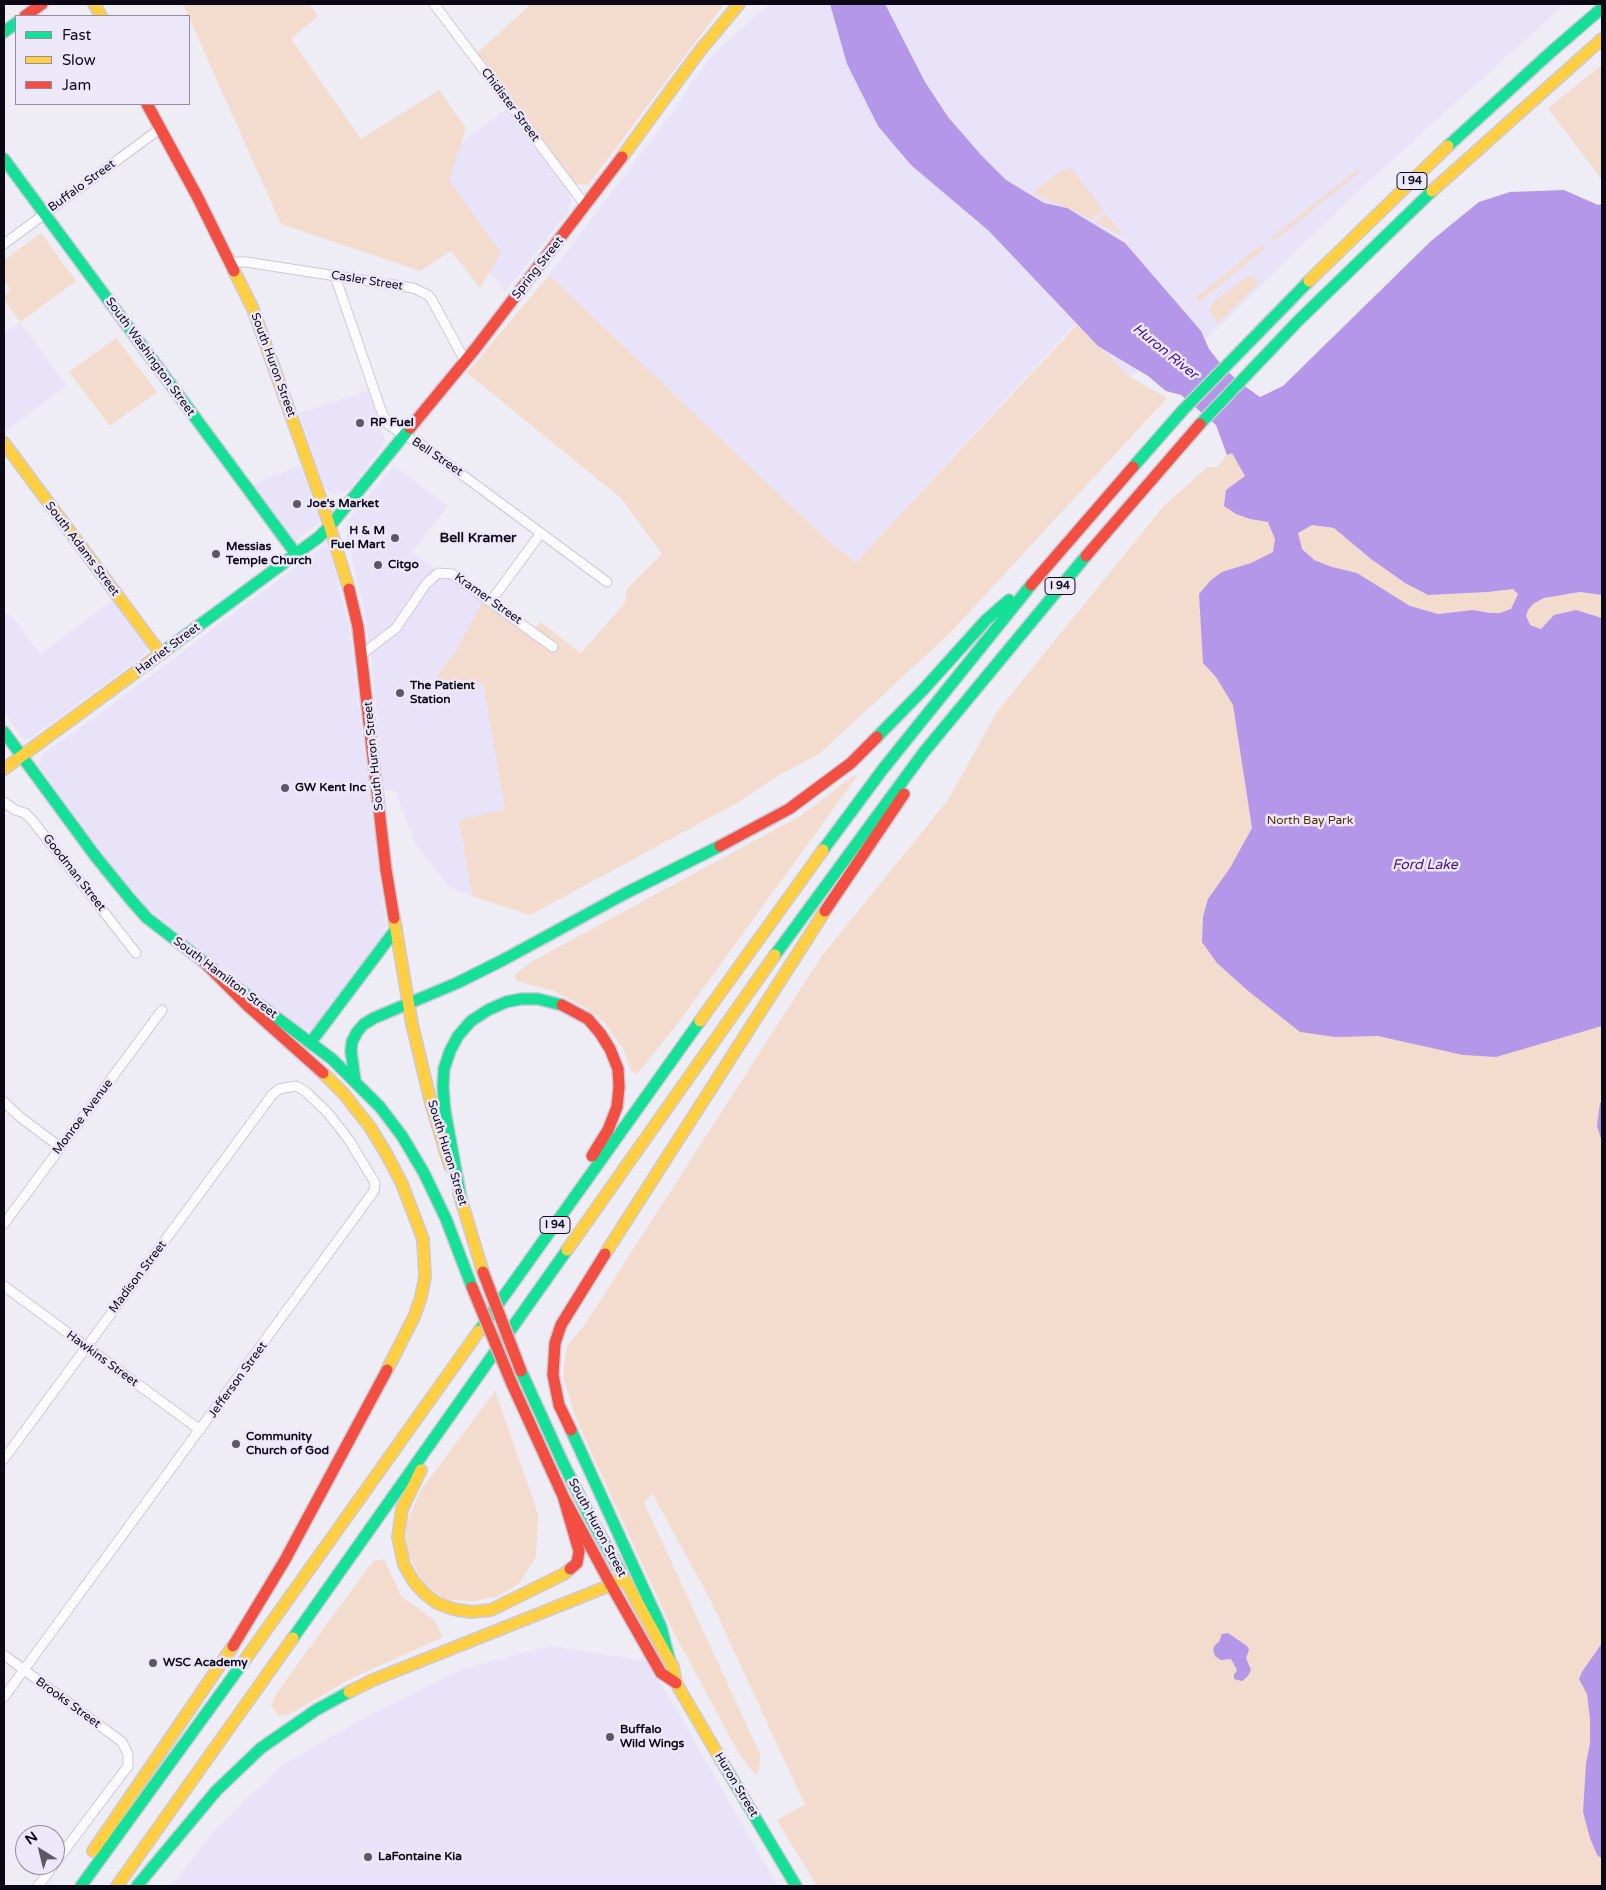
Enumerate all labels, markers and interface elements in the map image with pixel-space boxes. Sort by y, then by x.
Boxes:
legend [15,15,190,105]
text: Fast [62,26,91,44]
text: Slow [62,51,96,69]
street label: Chidister Street [478,65,542,145]
text: Jam [62,76,91,94]
street label: Buffalo Street [46,157,118,215]
road number: I 94 [1397,172,1427,190]
street label: Spring Street [509,234,567,302]
street label: Casler Street [330,268,404,294]
street label: South Washington Street [102,295,198,419]
street label: South Huron Street [247,311,299,419]
water label: Huron River [1129,321,1201,383]
place label: RP Fuel [370,416,414,430]
marker: RP Fuel [354,417,366,429]
street label: Bell Street [409,435,465,479]
place label: Joe's Market [307,497,379,511]
marker: Joe's Market [291,498,303,510]
street label: South Adams Street [42,499,122,599]
place label: H & M Fuel Mart [330,524,385,552]
district label: Bell Kramer [440,530,516,546]
marker: H & M Fuel Mart [389,532,401,544]
place label: Messias Temple Church [226,540,312,568]
marker: Messias Temple Church [210,548,222,560]
place label: Citgo [388,558,419,572]
marker: Citgo [372,559,384,571]
street label: Kramer Street [451,570,525,628]
road number: I 94 [1045,578,1075,594]
street label: Harriet Street [133,620,203,678]
place label: The Patient Station [410,679,475,707]
marker: The Patient Station [394,687,406,699]
street label: South Huron Street [361,701,387,811]
place label: GW Kent Inc [295,781,366,795]
marker: GW Kent Inc [279,782,291,794]
park label: North Bay Park [1267,814,1353,828]
street label: Goodman Street [39,832,109,914]
water label: Ford Lake [1392,857,1458,873]
street label: South Hamilton Street [170,934,280,1022]
street label: Monroe Avenue [50,1076,116,1158]
street label: South Huron Street [424,1098,470,1208]
road number: I 94 [540,1216,570,1234]
street label: Madison Street [106,1238,170,1316]
street label: Hawkins Street [63,1328,141,1390]
street label: Jefferson Street [206,1339,270,1421]
place label: Community Church of God [246,1430,329,1458]
marker: Community Church of God [230,1438,242,1450]
street label: South Huron Street [565,1476,629,1580]
place label: WSC Academy [163,1656,248,1670]
marker: WSC Academy [147,1657,159,1669]
street label: Brooks Street [33,1675,103,1731]
place label: Buffalo Wild Wings [620,1723,684,1751]
marker: Buffalo Wild Wings [604,1731,616,1743]
street label: Huron Street [711,1750,761,1820]
north arrow [15,1825,65,1875]
text: N [22,1828,41,1848]
place label: LaFontaine Kia [378,1850,462,1864]
marker: LaFontaine Kia [362,1851,374,1863]

